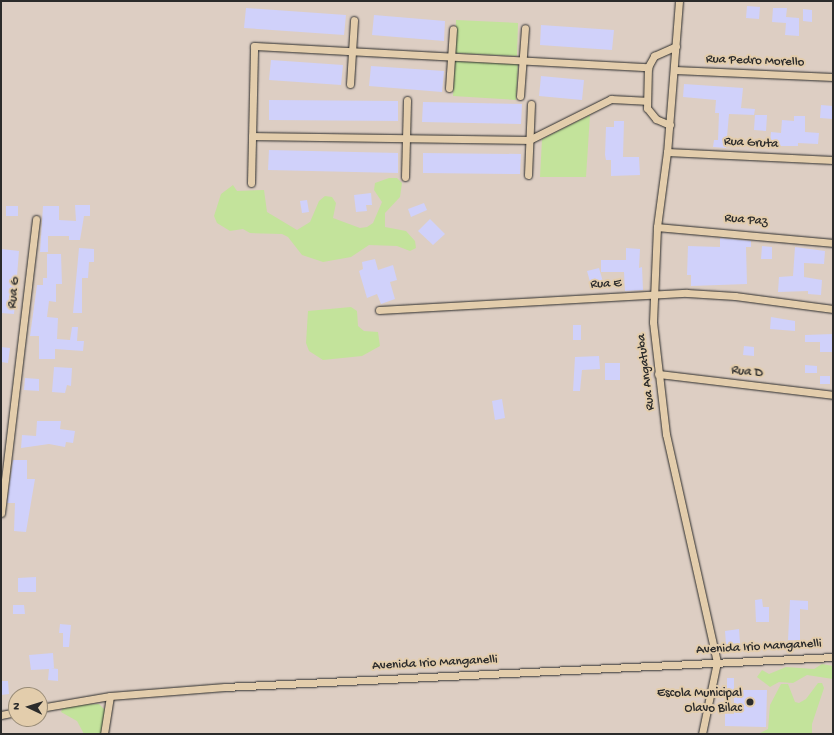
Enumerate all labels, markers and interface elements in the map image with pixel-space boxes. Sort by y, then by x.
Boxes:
street label: Rua Pedro Morello [705,52,805,72]
street label: Rua Gruta [723,135,779,153]
street label: Rua Paz [724,211,768,231]
street label: Rua G [5,276,25,310]
street label: Rua E [590,276,622,294]
street label: Rua Angatuba [635,333,659,411]
street label: Rua D [730,363,764,383]
street label: Avenida Irio Manganelli [696,637,822,659]
street label: Avenida Irio Manganelli [372,653,498,675]
north arrow [8,687,48,727]
place label: Escola Municipal Olavo Bilac [657,687,742,718]
marker: Escola Municipal Olavo Bilac [745,697,755,707]
text: N [11,702,23,710]

